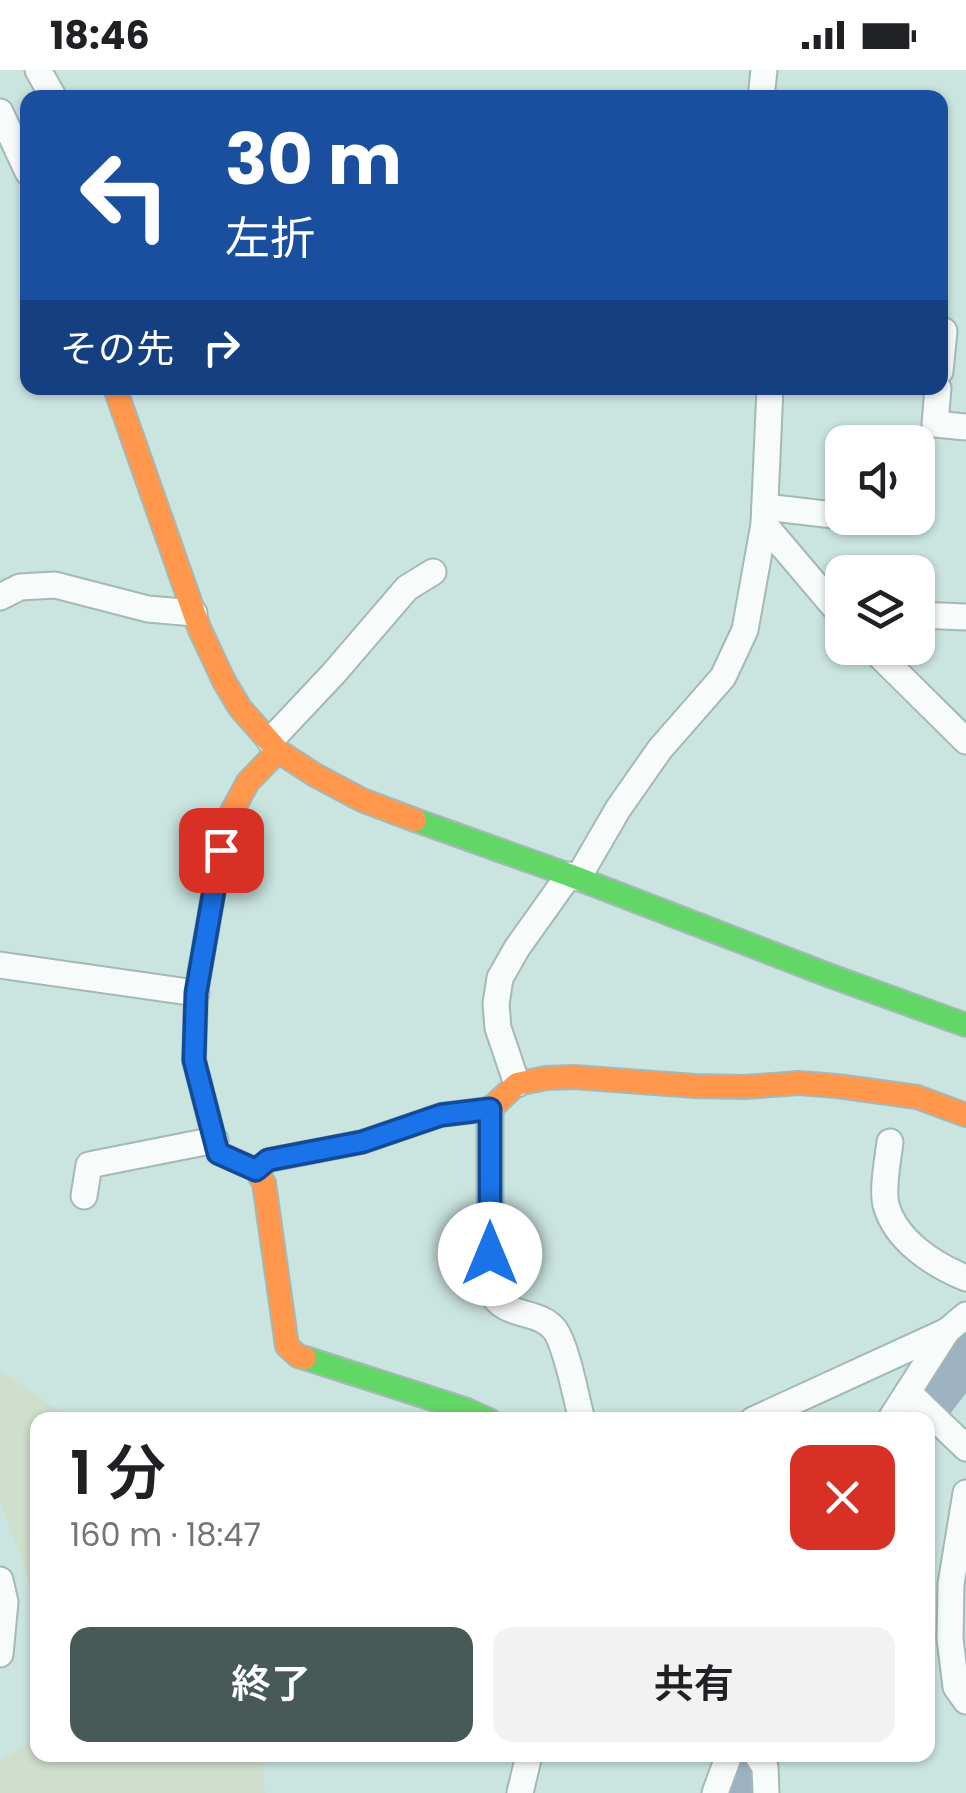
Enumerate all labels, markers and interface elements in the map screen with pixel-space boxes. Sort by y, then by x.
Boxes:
text: 18:46 [50,9,150,62]
text: 30 m [225,110,402,209]
icon: left [60,130,190,260]
text: 左折 [225,207,315,270]
icon: right [194,320,249,375]
text: その先 [60,322,174,375]
map controls [825,425,935,665]
button: sound [825,425,935,535]
button: layers [825,555,935,665]
pin [179,808,264,893]
icon: arrive [194,823,249,878]
position arrow [438,1202,542,1306]
text: 1 分 [70,1431,166,1515]
button: close [790,1445,895,1550]
text: 160 m · 18:47 [70,1512,261,1557]
button: 終了 [70,1627,473,1742]
button: 共有 [493,1627,895,1742]

